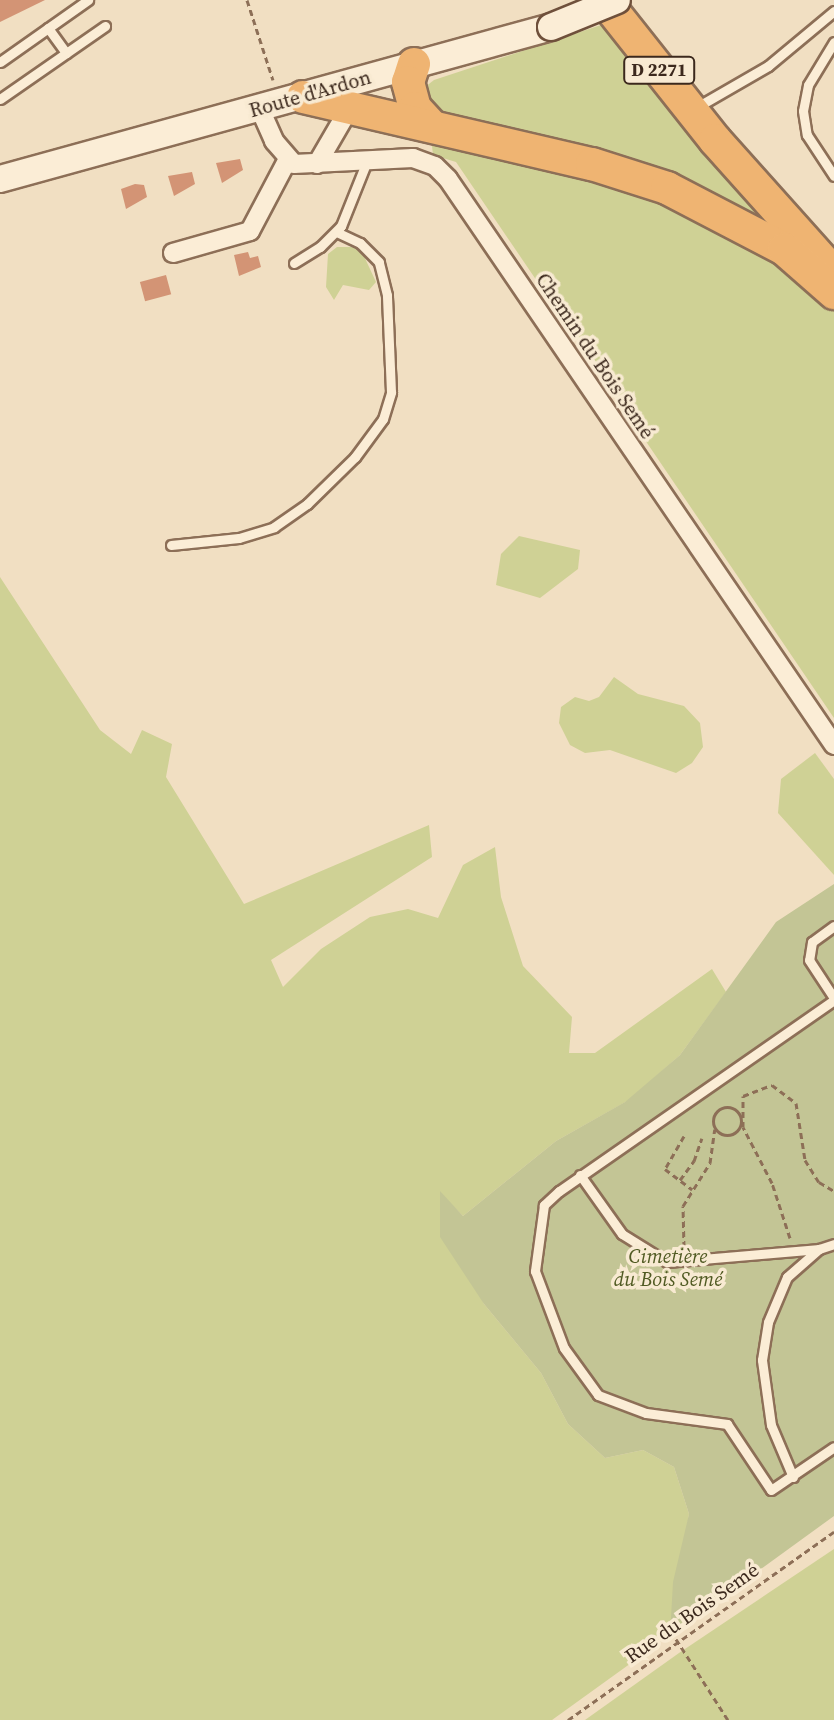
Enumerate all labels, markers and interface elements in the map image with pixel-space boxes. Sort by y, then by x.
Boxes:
road number: D 2271 [623,56,695,84]
street label: Route d'Ardon [246,65,374,123]
street label: Chemin du Bois Semé [531,269,659,443]
park label: Cimetière du Bois Semé [614,1244,722,1291]
street label: Rue du Bois Semé [620,1558,764,1668]

